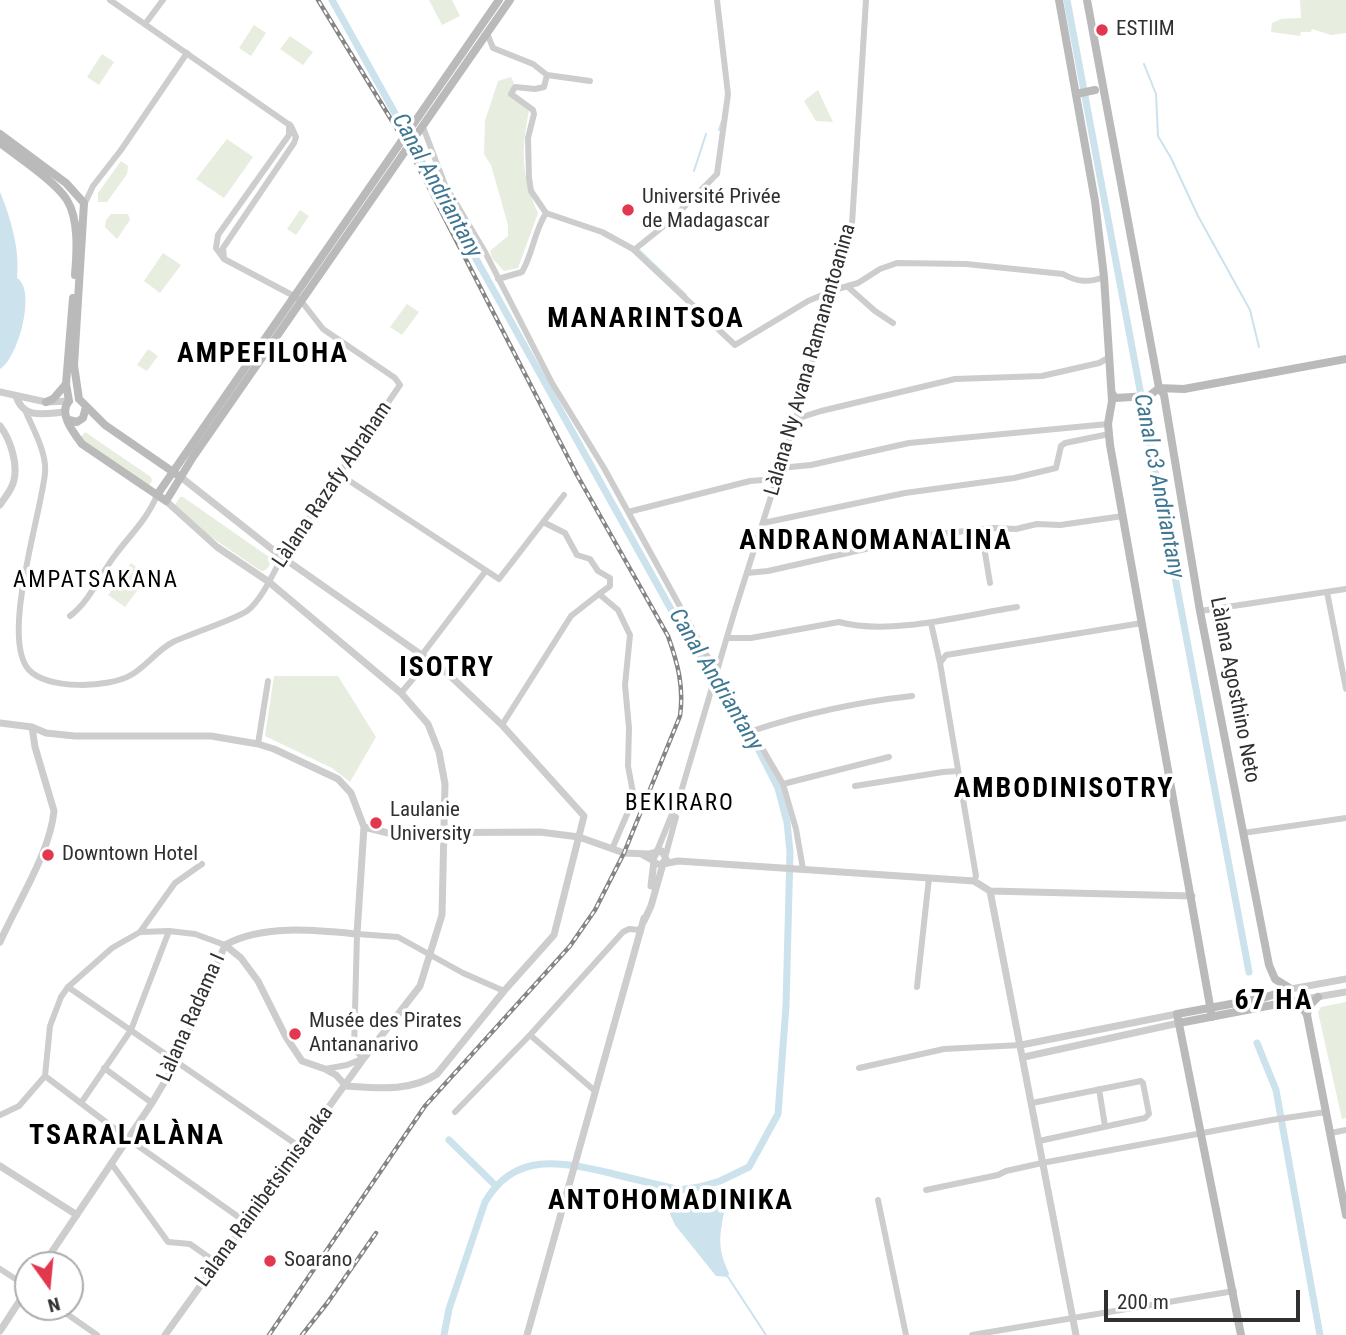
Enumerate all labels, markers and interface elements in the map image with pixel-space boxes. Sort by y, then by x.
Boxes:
place label: ESTIIM [1116,17,1175,43]
marker: ESTIIM [1094,22,1110,38]
water label: Canal Andriantany [385,109,487,263]
place label: Université Privée de Madagascar [642,185,781,235]
marker: Université Privée de Madagascar [620,202,636,218]
street label: Làlana Ny Avana Ramanantoanina [760,221,862,499]
district label: MANARINTSOA [549,303,743,337]
district label: AMPEFILOHA [178,338,348,372]
water label: Canal c3 Andriantany [1127,391,1189,581]
street label: Làlana Razafy Abraham [268,397,398,573]
district label: ANDRANOMANALINA [741,525,1011,559]
district label: AMPATSAKANA [14,567,178,595]
street label: Làlana Agosthino Neto [1204,595,1264,785]
water label: Canal Andriantany [662,604,768,756]
district label: ISOTRY [400,652,494,686]
district label: AMBODINISOTRY [955,773,1173,807]
district label: BEKIRARO [626,790,734,818]
place label: Laulanie University [390,798,471,848]
marker: Laulanie University [368,815,384,831]
place label: Downtown Hotel [62,842,198,868]
marker: Downtown Hotel [40,847,56,863]
street label: Làlana Radama I [153,950,231,1086]
district label: 67 HA [1235,985,1313,1019]
place label: Musée des Pirates Antananarivo [309,1009,462,1059]
marker: Musée des Pirates Antananarivo [287,1026,303,1042]
street label: Làlana Rainibetsimisaraka [191,1102,339,1292]
district label: TSARALALÀNA [30,1120,224,1154]
district label: ANTOHOMADINIKA [550,1185,792,1219]
place label: Soarano [284,1248,352,1274]
north arrow [14,1251,84,1321]
marker: Soarano [262,1253,278,1269]
scale bar [1108,1276,1304,1320]
text: 200 m [1117,1290,1169,1314]
text: N [45,1292,63,1317]

